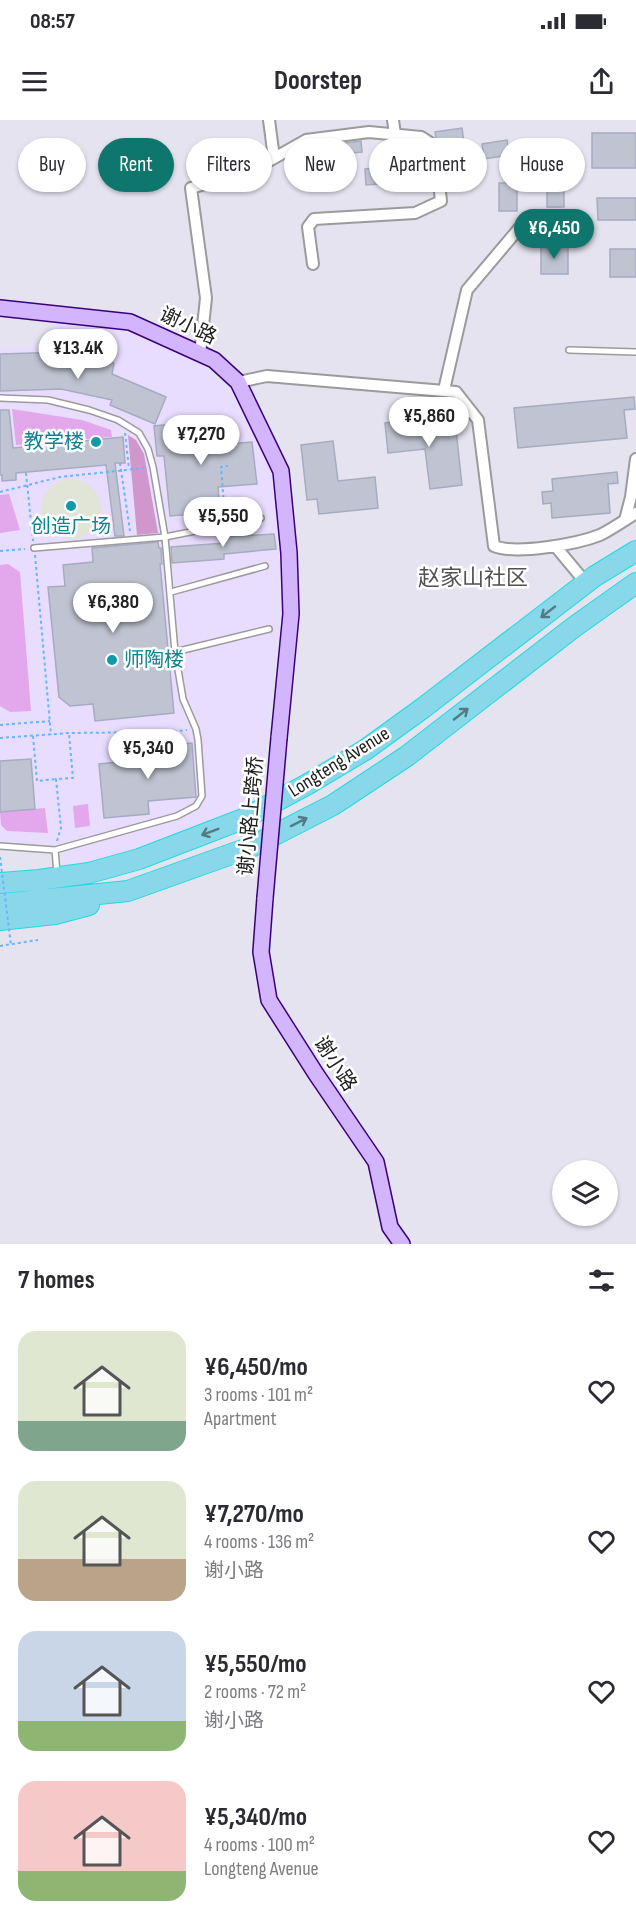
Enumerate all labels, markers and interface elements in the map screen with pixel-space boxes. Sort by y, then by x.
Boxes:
text: 08:57 [30,8,75,35]
icon: menu [18,65,51,98]
text: Doorstep [274,65,362,97]
icon: share [585,65,618,98]
chip: Buy [18,138,86,192]
chip: Rent [98,138,174,192]
chip: Filters [186,138,272,192]
chip: New [284,138,357,192]
chip: Apartment [369,138,487,192]
chip: House [499,138,585,192]
pin: ¥6,450 [505,209,603,260]
text: ¥6,450 [528,216,580,240]
street label: 谢小路 [156,302,220,350]
pin: ¥13.4K [29,329,127,380]
text: ¥13.4K [53,336,103,360]
pin: ¥5,860 [380,397,478,448]
text: ¥5,860 [403,404,455,428]
pin: ¥7,270 [152,415,250,466]
text: ¥7,270 [177,422,225,446]
place label: 教学楼 [24,430,84,454]
marker: 教学楼 [89,435,103,449]
pin: ¥5,550 [174,497,272,548]
marker: 创造广场 [64,499,78,513]
text: ¥5,550 [198,504,248,528]
place label: 创造广场 [31,515,111,539]
district label: 赵家山社区 [418,565,528,592]
pin: ¥6,380 [64,583,162,634]
text: ¥6,380 [87,590,139,614]
one-way arrow [541,606,557,618]
place label: 师陶楼 [124,648,184,672]
marker: 师陶楼 [105,653,119,667]
one-way arrow [452,708,468,721]
street label: Longteng Avenue [284,721,394,803]
pin: ¥5,340 [99,729,197,780]
text: ¥5,340 [122,736,174,760]
street label: 谢小路上跨桥 [234,755,268,877]
one-way arrow [290,816,308,828]
one-way arrow [201,827,220,838]
street label: 谢小路 [309,1032,361,1096]
map controls [552,1160,618,1226]
button: layers [552,1160,618,1226]
icon: filters [585,1264,618,1297]
text: 7 homes [18,1265,95,1296]
text: ¥6,450/mo [204,1352,308,1383]
icon: home [66,1355,138,1427]
icon: heart [585,1375,618,1408]
text: 3 rooms · 101 m² [204,1383,313,1407]
text: Apartment [204,1407,277,1431]
text: ¥7,270/mo [204,1499,304,1530]
icon: home [66,1505,138,1577]
icon: heart [585,1525,618,1558]
text: 4 rooms · 136 m² [204,1530,314,1554]
text: 谢小路 [204,1559,264,1583]
text: ¥5,550/mo [204,1649,307,1680]
icon: home [66,1655,138,1727]
icon: heart [585,1675,618,1708]
text: 2 rooms · 72 m² [204,1680,306,1704]
text: 谢小路 [204,1709,264,1733]
text: ¥5,340/mo [204,1802,307,1833]
icon: home [66,1805,138,1877]
icon: heart [585,1825,618,1858]
text: 4 rooms · 100 m² [204,1833,315,1857]
text: Longteng Avenue [204,1857,319,1881]

